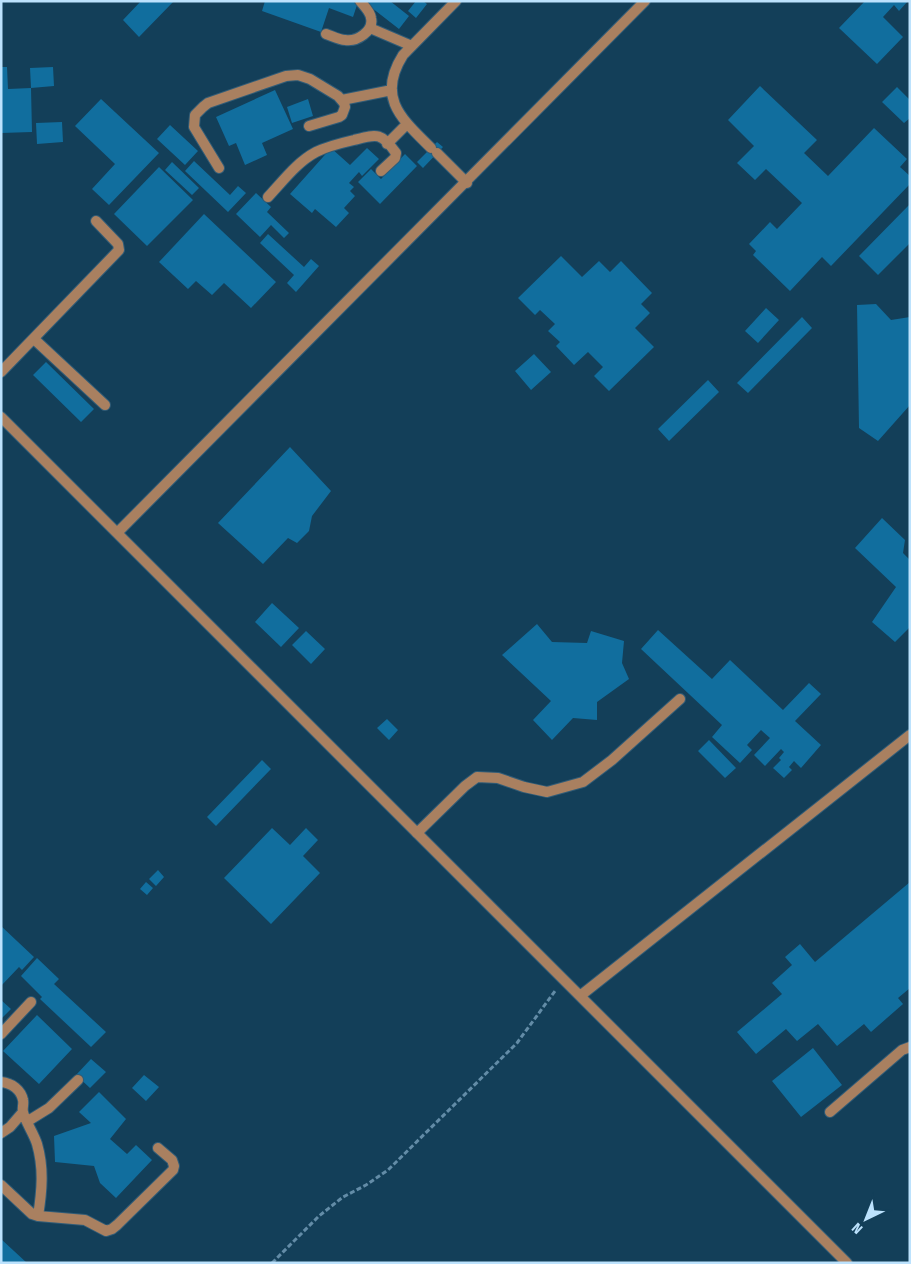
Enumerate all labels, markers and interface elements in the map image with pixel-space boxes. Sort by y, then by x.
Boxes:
north arrow [841,1194,891,1244]
text: N [849,1219,866,1237]

